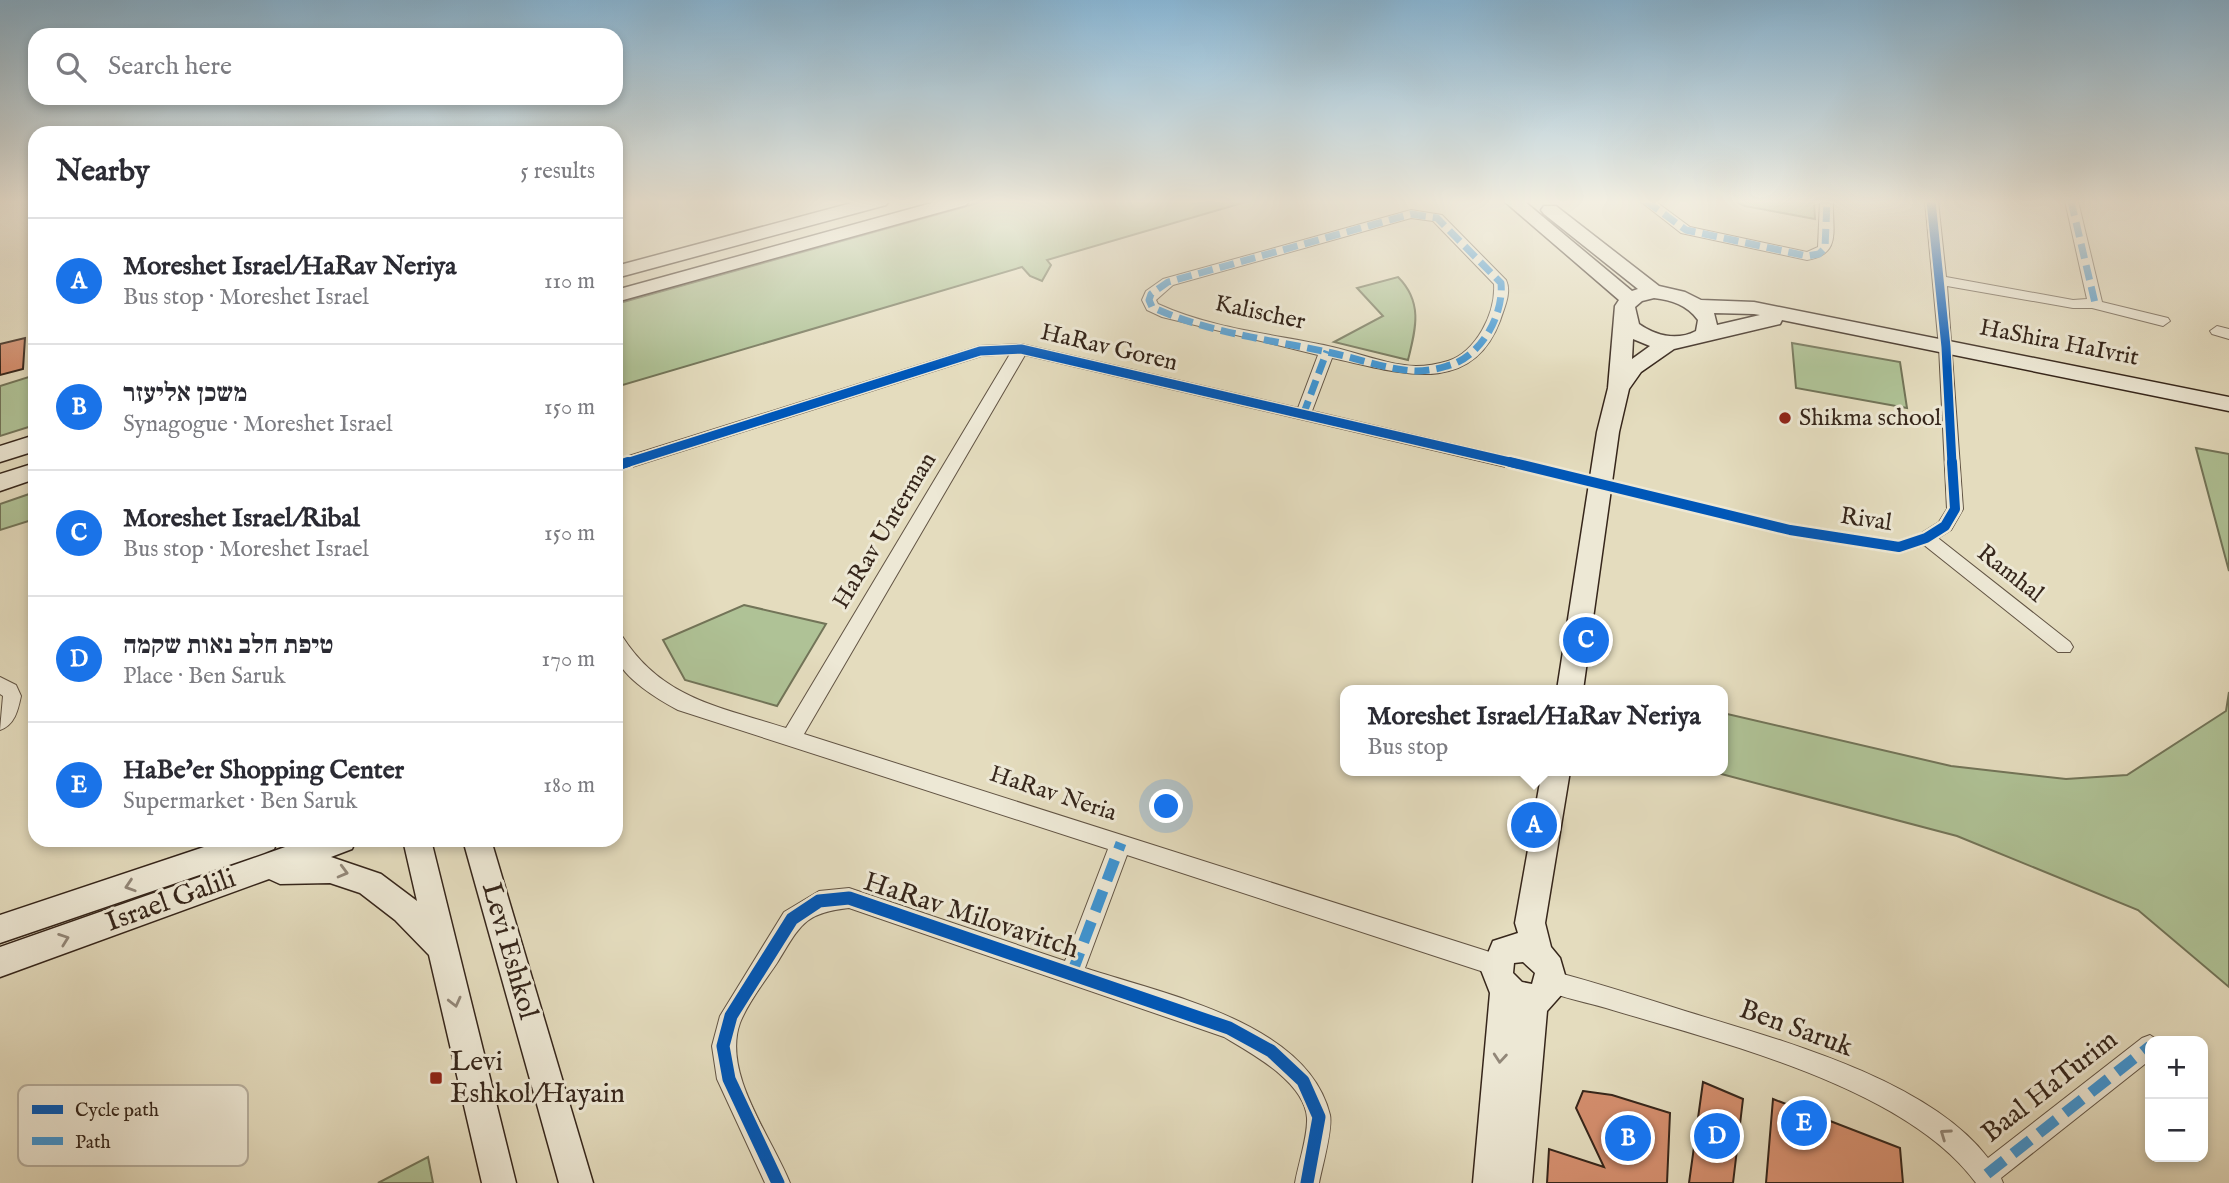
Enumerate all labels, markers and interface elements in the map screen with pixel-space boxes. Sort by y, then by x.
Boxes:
search box [28,28,623,105]
icon: search [52,48,90,86]
text: Search here [108,50,232,83]
text: Nearby [56,153,149,191]
text: 5 results [520,157,595,186]
text: Moreshet Israel/HaRav Neriya [123,250,456,283]
text: A [71,267,87,296]
text: 110 m [544,267,595,296]
text: Bus stop · Moreshet Israel [123,283,369,312]
street label: Kalischer [1212,288,1308,338]
street label: HaShira HaIvrit [1977,312,2141,374]
street label: HaRav Goren [1037,317,1181,379]
text: משכן אליעזר [123,377,247,410]
text: B [71,393,87,422]
text: 150 m [544,393,595,422]
place label: Shikma school [1799,403,1942,434]
text: Synagogue · Moreshet Israel [123,410,393,439]
marker: Shikma school [1777,410,1793,426]
street label: HaRav Unterman [826,447,944,615]
street label: Rival [1838,501,1894,539]
text: Moreshet Israel/Ribal [123,502,360,535]
text: C [71,519,87,548]
text: 150 m [544,519,595,548]
text: Bus stop · Moreshet Israel [123,535,369,564]
street label: Ramhal [1970,538,2050,610]
pin: C [1563,614,1609,666]
text: טיפת חלב נאות שקמה [123,629,334,662]
text: D [70,645,88,674]
text: 170 m [542,645,595,674]
text: Place · Ben Saruk [123,662,286,691]
popup [1340,685,1728,776]
text: Moreshet Israel/HaRav Neriya [1367,700,1701,733]
text: Bus stop [1367,733,1448,762]
text: HaBe'er Shopping Center [123,754,404,787]
street label: HaRav Neria [985,759,1121,829]
text: E [71,771,87,800]
text: 180 m [543,771,595,800]
text: Supermarket · Ben Saruk [123,787,357,816]
your location [1149,789,1183,823]
pin: A [1511,799,1557,851]
street label: Israel Galili [101,861,241,941]
one-way arrow [337,864,349,878]
street label: HaRav Milovavitch [859,865,1083,967]
one-way arrow [124,877,136,892]
street label: Levi Eshkol [473,879,545,1024]
one-way arrow [58,933,70,947]
street label: Ben Saruk [1734,992,1859,1066]
one-way arrow [447,996,461,1008]
street label: Baal HaTurim [1975,1023,2125,1151]
map controls [2145,1036,2208,1162]
button: + [2145,1036,2208,1099]
place label: Levi Eshkol/Hayain [450,1045,625,1112]
one-way arrow [1493,1053,1508,1064]
marker: Levi Eshkol/Hayain [428,1070,444,1086]
legend [18,1085,248,1166]
pin: E [1781,1097,1827,1149]
text: Cycle path [75,1099,159,1123]
button: − [2145,1099,2208,1162]
pin: D [1694,1110,1740,1162]
pin: B [1605,1112,1651,1164]
one-way arrow [1940,1130,1953,1142]
text: Path [75,1131,111,1155]

